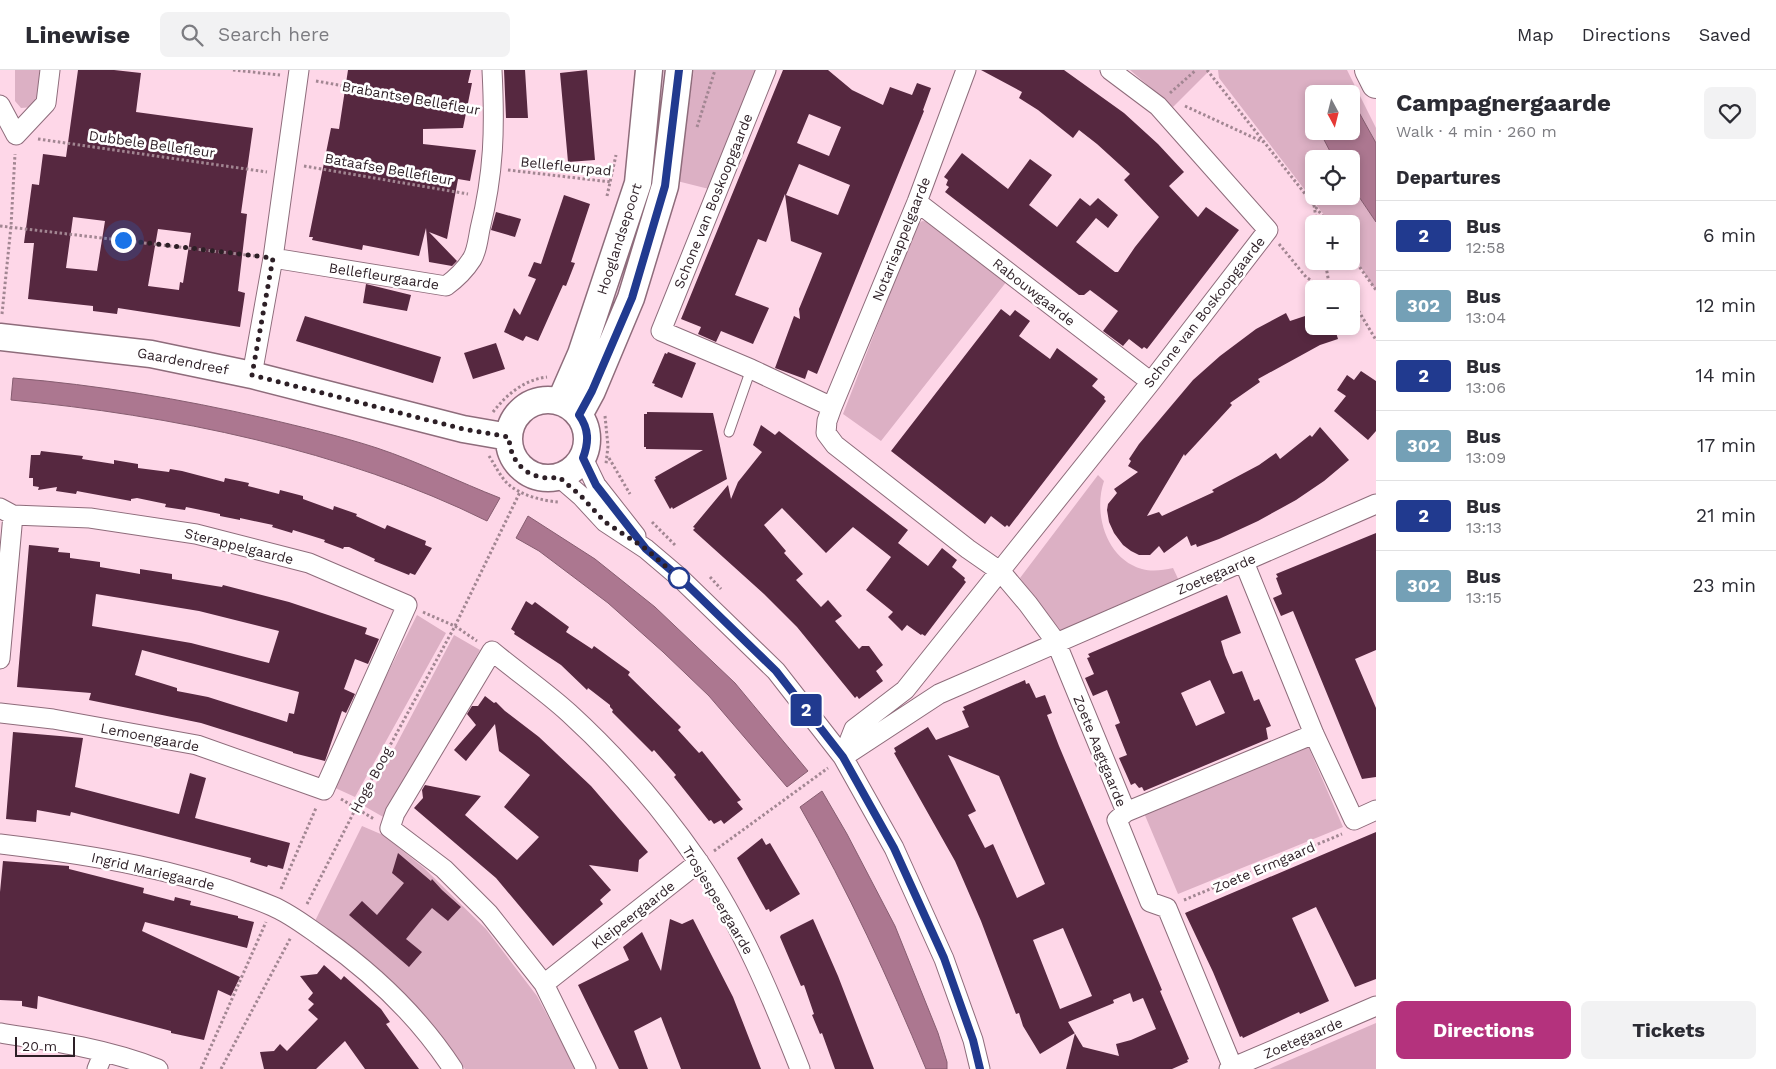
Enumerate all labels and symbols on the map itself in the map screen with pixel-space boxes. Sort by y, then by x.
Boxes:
street label: Brabantse Bellefleur [341,78,482,118]
north arrow [1305,85,1360,140]
street label: Schone van Boskoopgaarde [670,111,756,291]
street label: Dubbele Bellefleur [88,127,217,161]
street label: Bataafse Bellefleur [324,150,455,188]
street label: Bellefleurpad [520,153,612,179]
street label: Notarisappelgaarde [869,175,933,303]
street label: Hooglandsepoort [593,181,645,297]
your location [111,228,136,253]
street label: Schone van Boskoopgaarde [1140,233,1268,391]
street label: Rabouwgaarde [990,255,1078,329]
street label: Bellefleurgaarde [328,259,440,293]
street label: Gaardendreef [136,344,231,378]
street label: Sterappelgaarde [183,525,295,567]
street label: Zoetegaarde [1174,550,1258,598]
unlabelled marker [668,567,690,589]
street label: Zoete Aagtgaarde [1070,693,1130,809]
line badge: 2 [790,694,822,726]
street label: Lemoengaarde [99,720,201,754]
street label: Hoge Boog [347,744,395,816]
street label: Zoete Ermgaard [1211,838,1317,896]
street label: Trosjespeergaarde [679,843,757,957]
street label: Ingrid Mariegaarde [90,849,216,893]
street label: Kleipeergaarde [588,878,678,952]
street label: Zoetegaarde [1261,1014,1345,1062]
scale bar [15,1034,75,1057]

